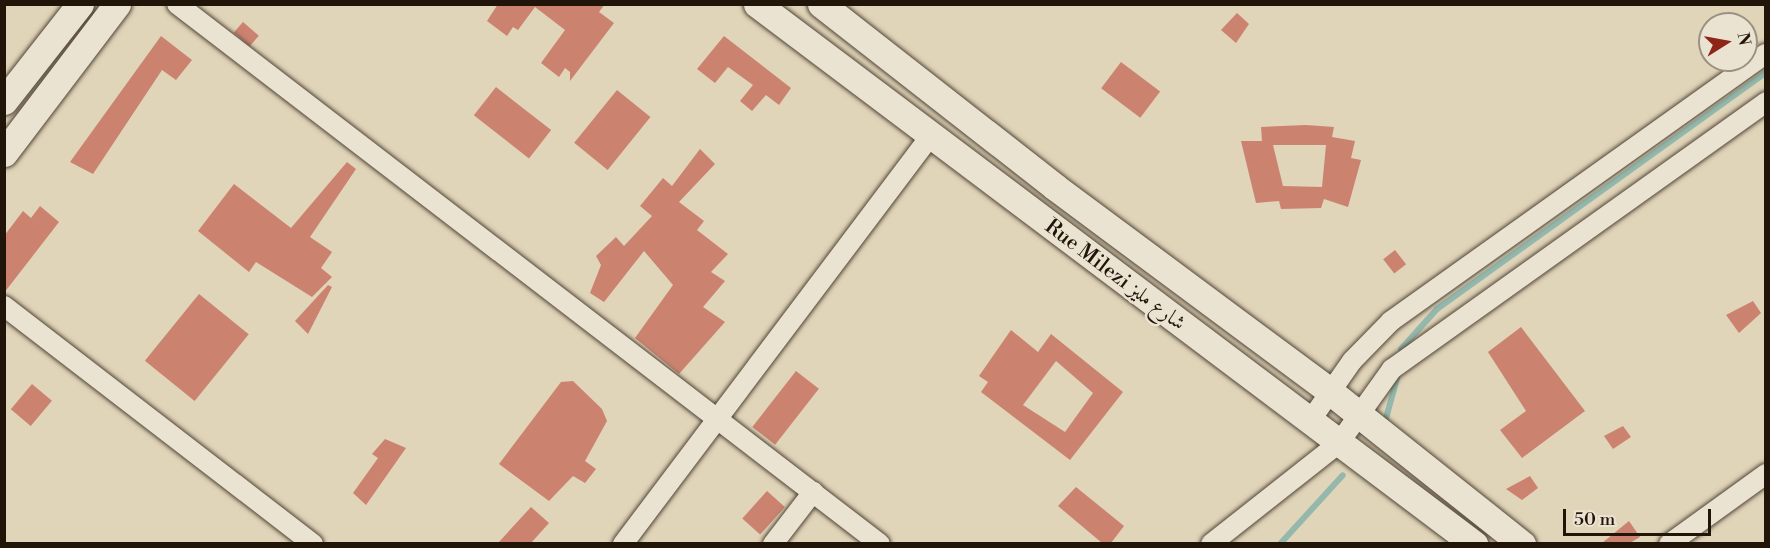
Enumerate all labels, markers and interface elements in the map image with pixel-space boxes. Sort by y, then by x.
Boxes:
north arrow [1698,12,1758,72]
text: N [1733,31,1755,47]
street label: Rue Milezi شارع مليز [1040,214,1190,336]
scale bar [1566,497,1714,535]
text: 50 m [1574,508,1615,531]

